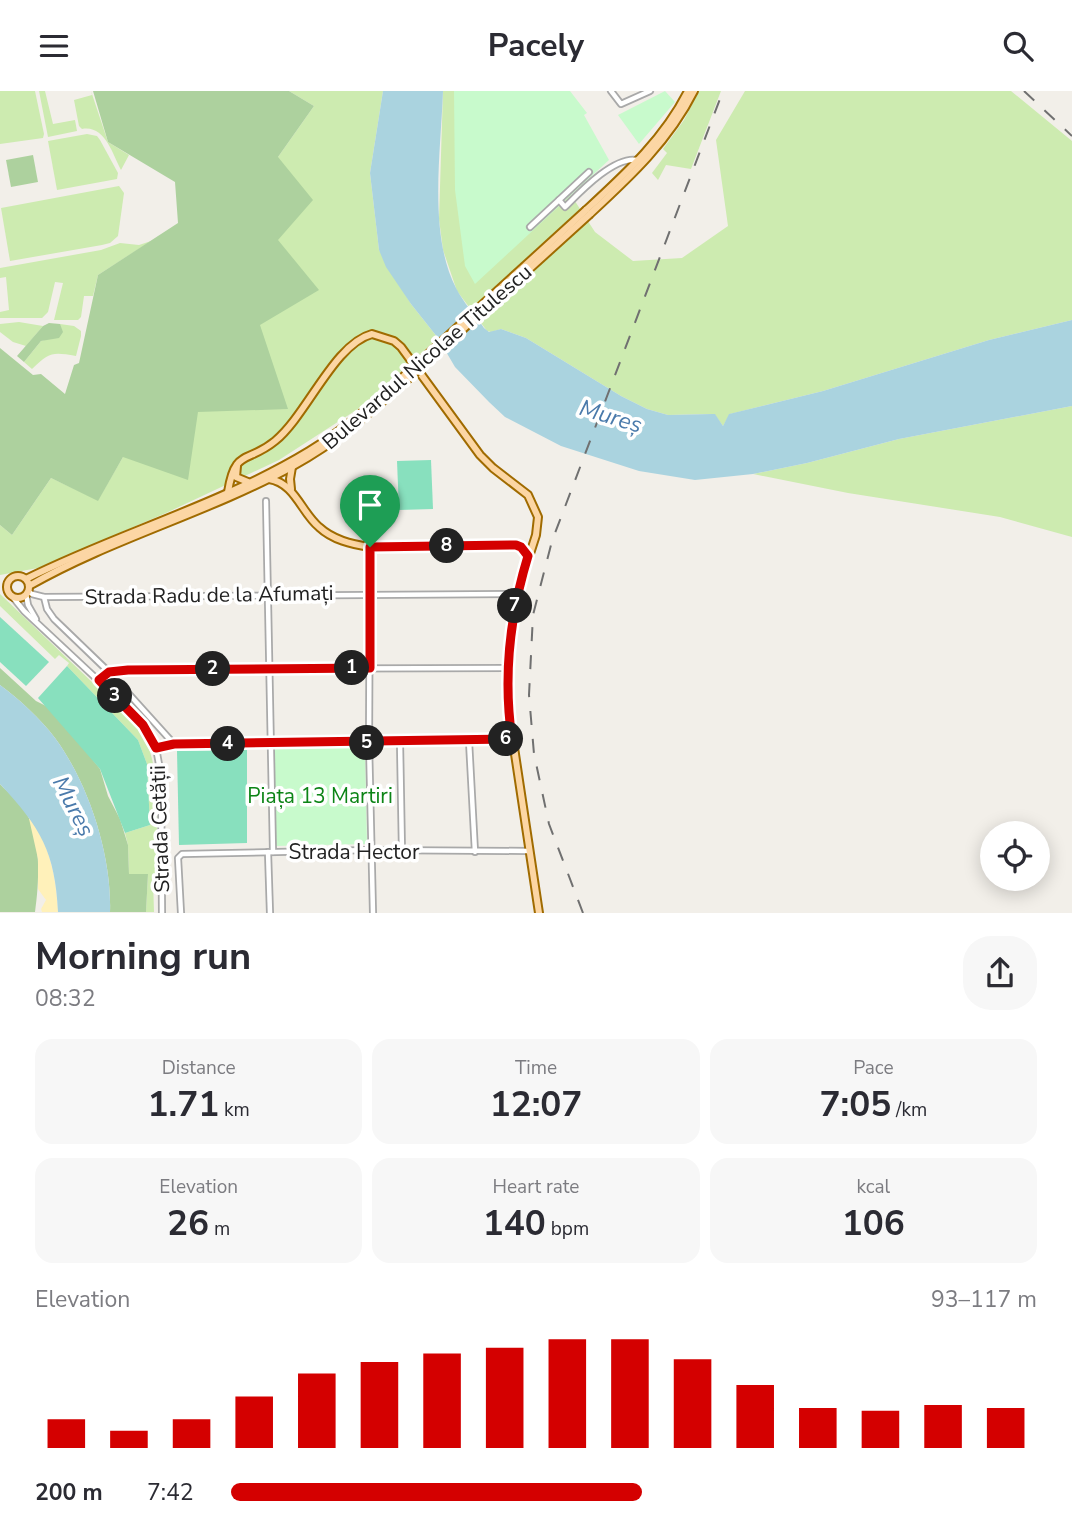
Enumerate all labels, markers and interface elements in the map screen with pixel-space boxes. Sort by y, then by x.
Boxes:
text: Pacely [488,24,584,67]
icon: menu [35,27,73,65]
icon: search [999,27,1037,65]
street label: Bulevardul Nicolae Titulescu [316,258,538,456]
water label: Mureș [576,392,646,441]
pin [340,475,400,547]
icon: arrive [351,486,389,524]
pin: 8 [430,529,464,563]
text: 8 [441,532,452,558]
street label: Strada Radu de la Afumați [84,579,334,611]
pin: 7 [498,589,532,623]
text: 7 [509,592,520,618]
pin: 2 [196,651,230,687]
pin: 1 [334,651,370,685]
text: 1 [346,654,357,680]
text: 2 [207,655,218,681]
pin: 3 [97,679,132,713]
text: 3 [109,682,120,708]
pin: 6 [489,721,524,757]
pin: 5 [350,725,384,761]
text: 6 [500,725,511,751]
pin: 4 [210,727,246,761]
text: 5 [361,729,372,755]
text: 4 [222,730,233,756]
street label: Strada Cetății [144,765,176,893]
water label: Mureș [45,771,102,842]
park label: Piața 13 Martiri [247,782,393,810]
map controls [980,821,1050,891]
button: locate [980,821,1050,891]
street label: Strada Hector [289,838,420,866]
text: Morning run [35,931,251,982]
button: share [963,936,1037,1010]
text: 08:32 [35,983,95,1014]
text: Distance [162,1055,236,1081]
text: Time [515,1055,557,1081]
text: Pace [853,1055,894,1081]
text: 1.71 [147,1081,219,1128]
text: 12:07 [490,1081,582,1128]
text: 7:05 [820,1081,891,1128]
text: km [219,1097,250,1123]
text: /km [891,1097,927,1123]
text: Elevation [159,1174,238,1200]
text: Heart rate [493,1174,579,1200]
text: kcal [856,1174,890,1200]
text: 26 [167,1200,209,1247]
text: 140 [483,1200,546,1247]
text: 106 [842,1200,905,1247]
text: m [209,1216,230,1242]
text: bpm [546,1216,589,1242]
text: Elevation [35,1284,130,1315]
text: 93–117 m [931,1284,1037,1315]
text: 200 m [35,1477,103,1508]
text: 7:42 [147,1477,194,1508]

